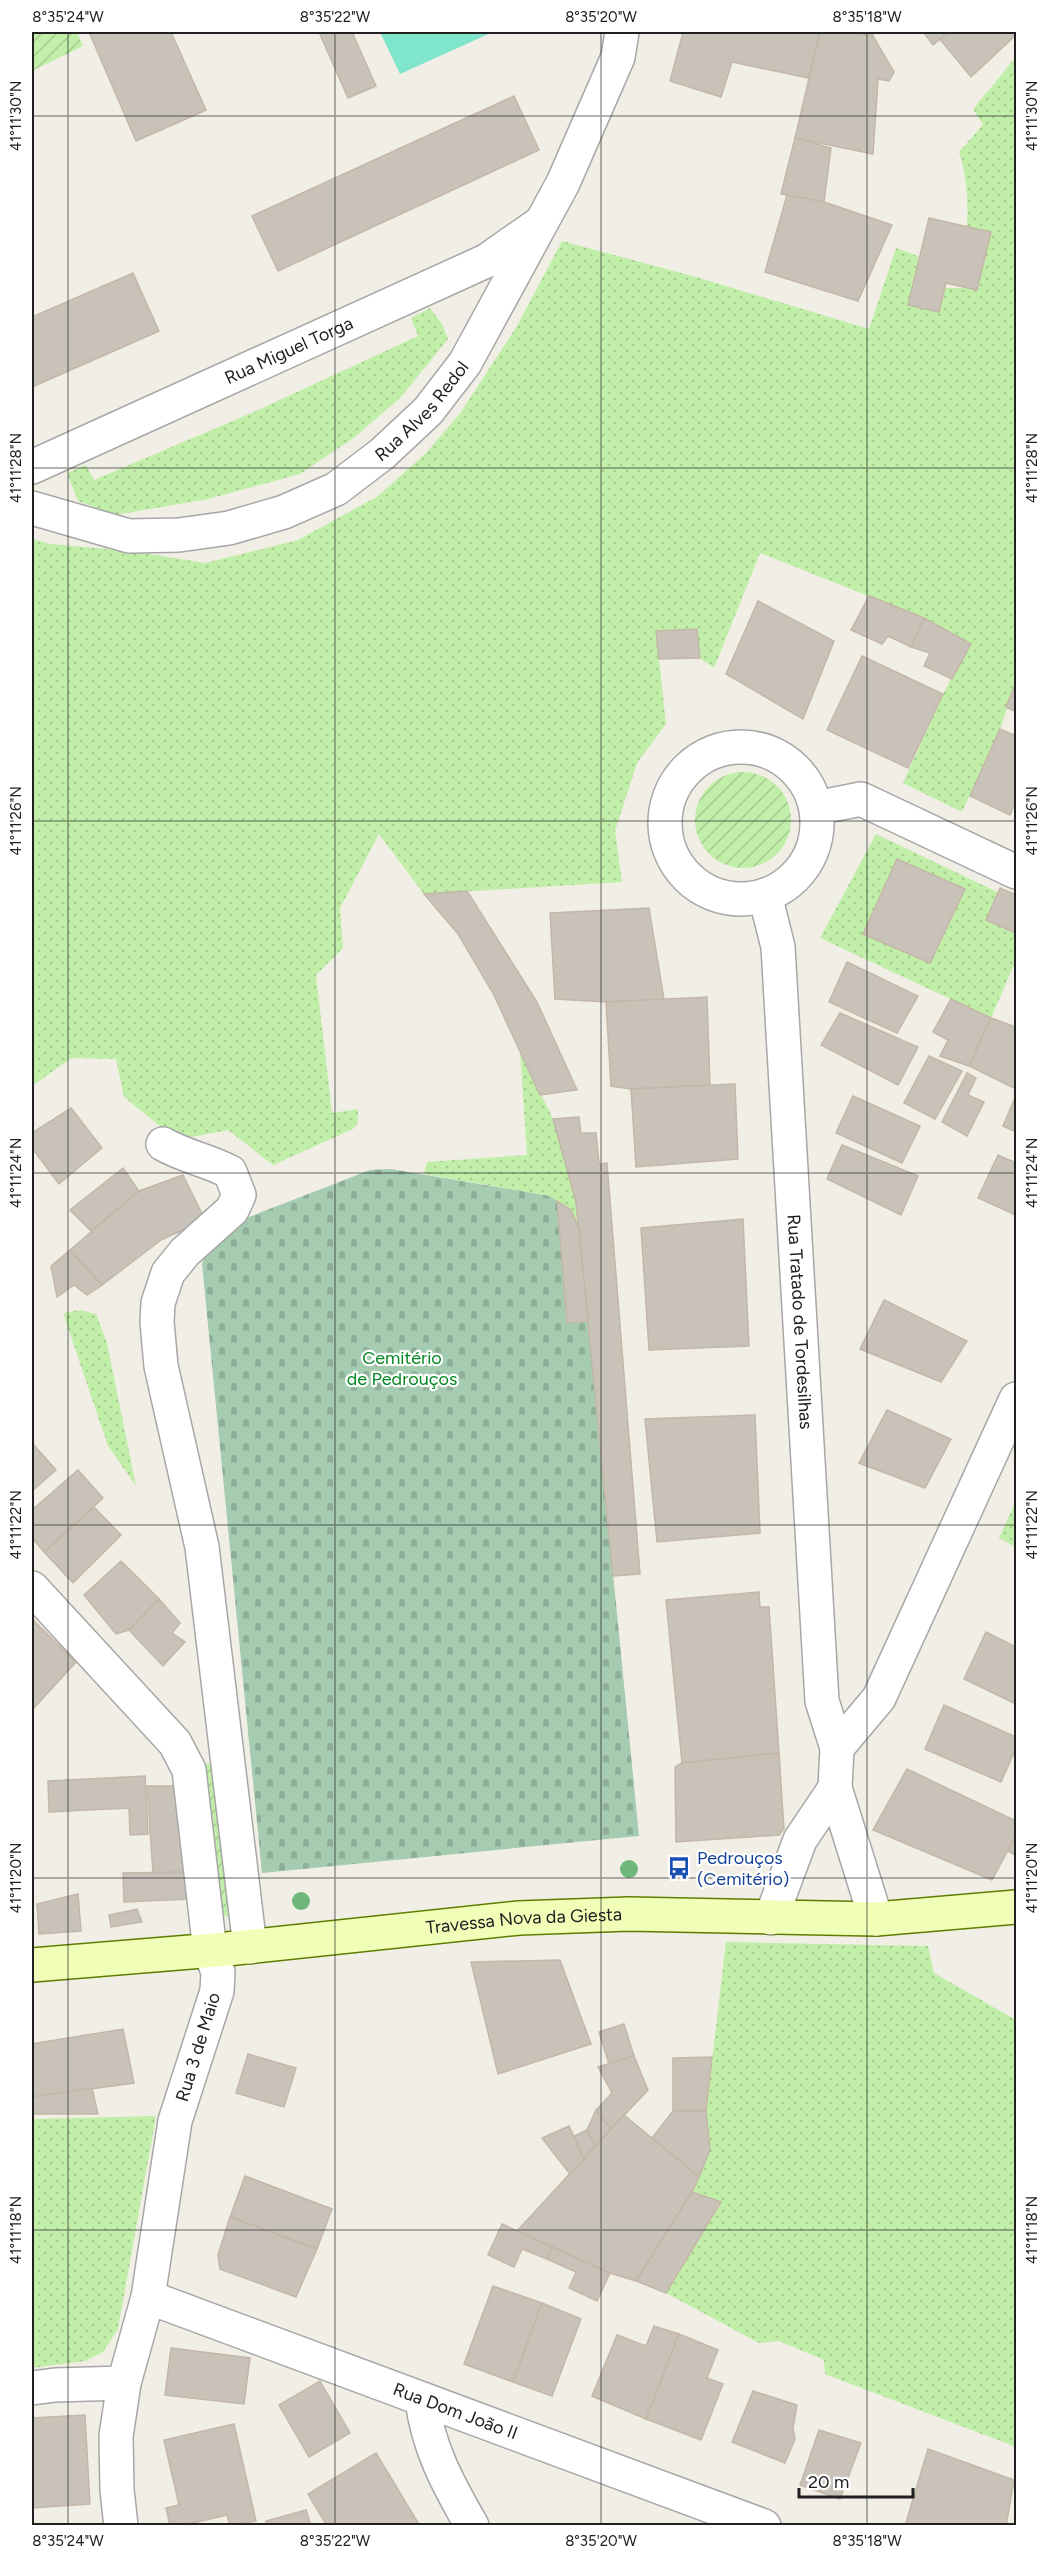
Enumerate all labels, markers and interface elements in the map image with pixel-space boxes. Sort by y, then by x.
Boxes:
text: 8°35'24"W [32,8,104,26]
text: 8°35'22"W [300,8,371,26]
text: 8°35'20"W [565,8,637,26]
text: 8°35'18"W [832,8,902,26]
text: 41°11'30"N [7,81,25,151]
text: 41°11'30"N [1023,81,1041,151]
street label: Rua Miguel Torga [221,312,356,389]
street label: Rua Alves Redol [371,357,473,466]
text: 41°11'28"N [7,433,25,503]
text: 41°11'28"N [1023,433,1041,503]
text: 41°11'26"N [7,786,25,856]
text: 41°11'26"N [1023,786,1041,856]
text: 41°11'24"N [7,1138,25,1208]
text: 41°11'24"N [1023,1138,1041,1208]
street label: Rua Tratado de Tordesilhas [783,1214,817,1430]
park label: Cemitério de Pedrouços [347,1347,457,1390]
text: 41°11'22"N [7,1490,25,1560]
text: 41°11'22"N [1023,1490,1041,1560]
text: 41°11'20"N [7,1843,25,1913]
text: 41°11'20"N [1023,1843,1041,1913]
place label: Pedrouços (Cemitério) [697,1847,789,1890]
bus stop icon: Pedrouços (Cemitério) [666,1855,692,1881]
street label: Travessa Nova da Giesta [425,1903,622,1939]
street label: Rua 3 de Maio [171,1990,225,2104]
text: 41°11'18"N [7,2196,25,2264]
text: 41°11'18"N [1023,2196,1041,2264]
street label: Rua Dom João II [390,2378,521,2444]
scale bar [799,2461,913,2499]
text: 20 m [808,2471,849,2493]
text: 8°35'24"W [32,2532,104,2550]
text: 8°35'22"W [300,2532,371,2550]
text: 8°35'20"W [565,2532,637,2550]
text: 8°35'18"W [832,2532,902,2550]

